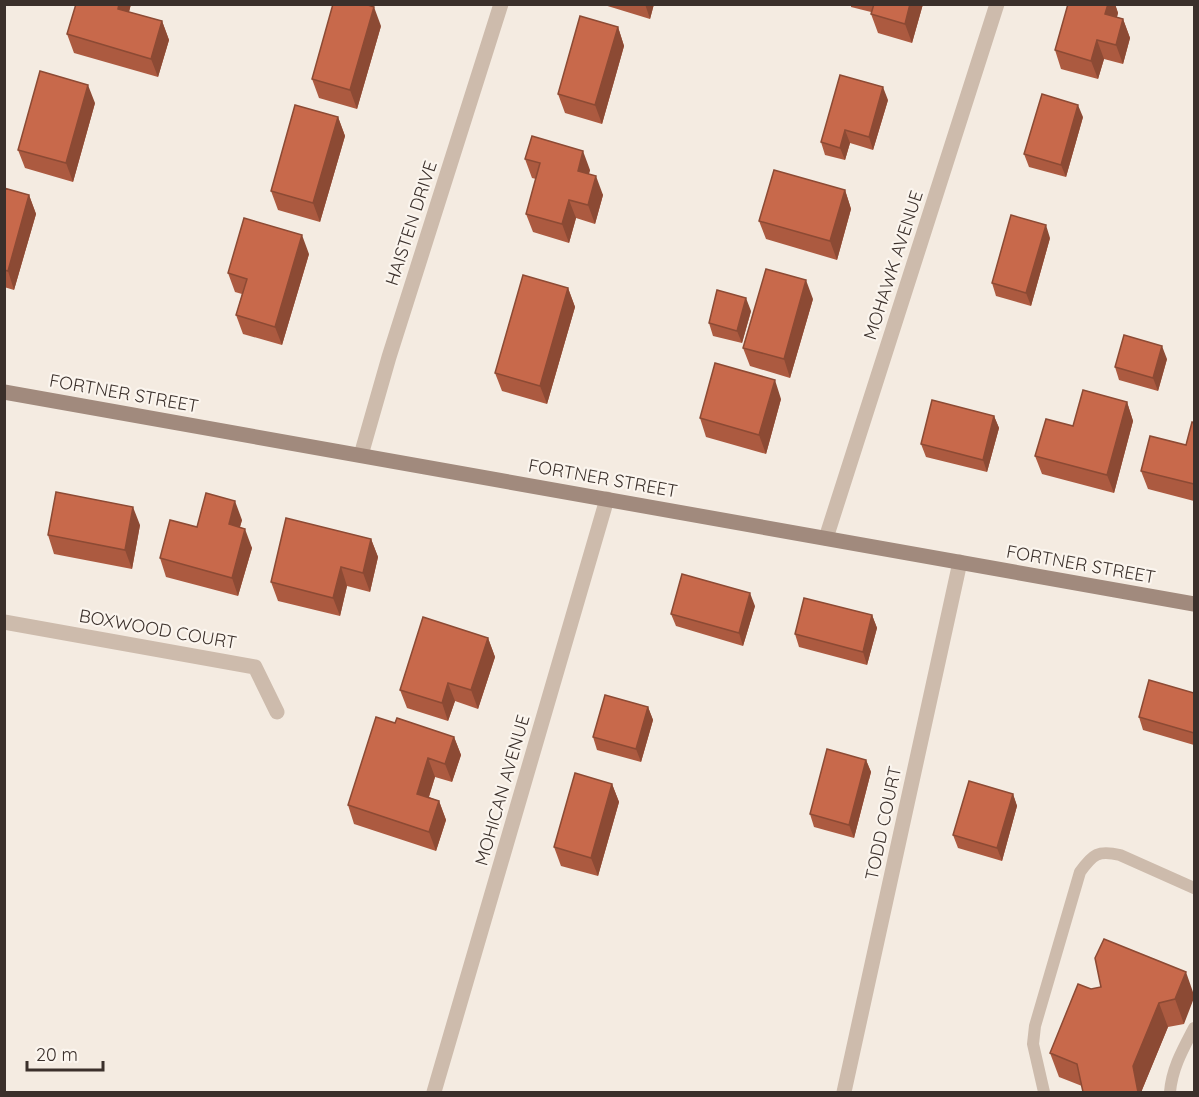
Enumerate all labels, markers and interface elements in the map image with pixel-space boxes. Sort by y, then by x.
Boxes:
street label: HAISTEN DRIVE [380,158,442,288]
street label: MOHAWK AVENUE [858,187,928,343]
street label: FORTNER STREET [48,369,201,417]
street label: FORTNER STREET [527,454,680,502]
street label: FORTNER STREET [1005,540,1158,588]
street label: BOXWOOD COURT [77,604,239,654]
street label: MOHICAN AVENUE [469,712,535,868]
street label: TODD COURT [860,764,906,882]
scale bar [27,1034,104,1072]
text: 20 m [36,1043,78,1066]

